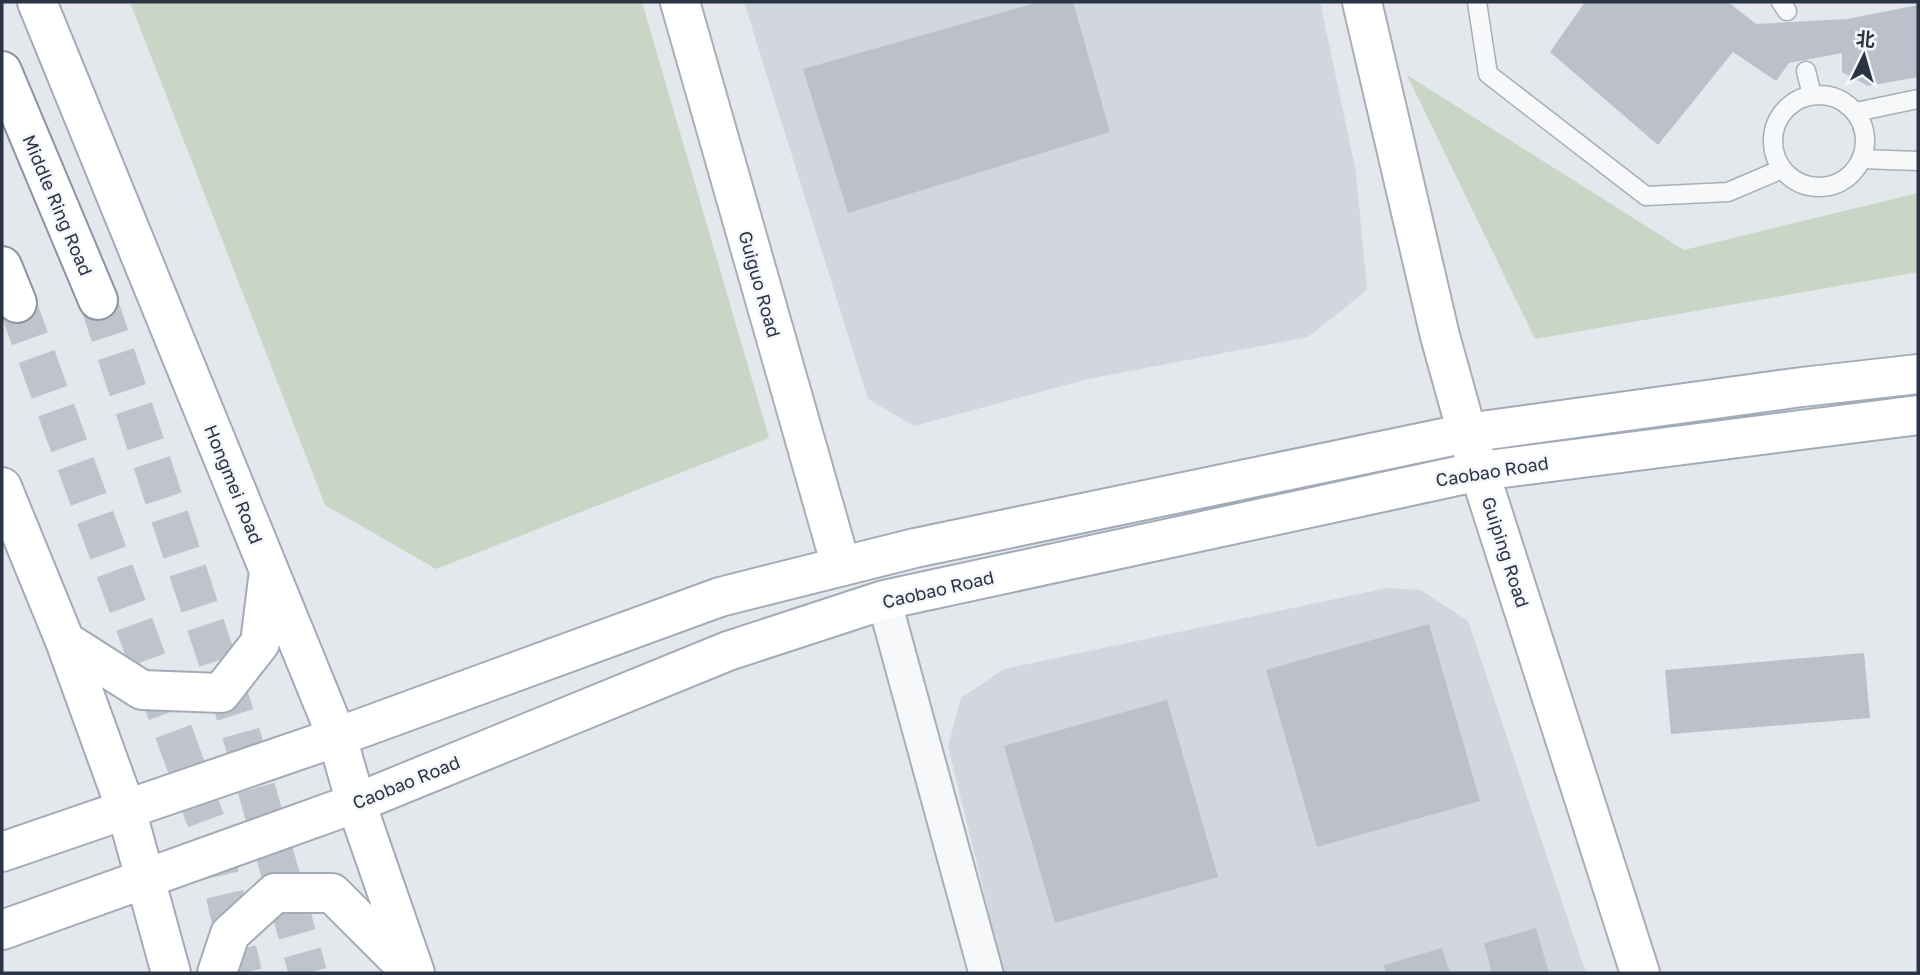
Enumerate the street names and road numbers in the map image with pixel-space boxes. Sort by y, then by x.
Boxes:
street label: Middle Ring Road [18,131,98,279]
street label: Guiguo Road [734,228,786,340]
street label: Hongmei Road [200,421,268,547]
street label: Caobao Road [1434,451,1550,491]
street label: Guiping Road [1478,494,1534,610]
street label: Caobao Road [880,565,996,613]
street label: Caobao Road [349,750,463,814]

